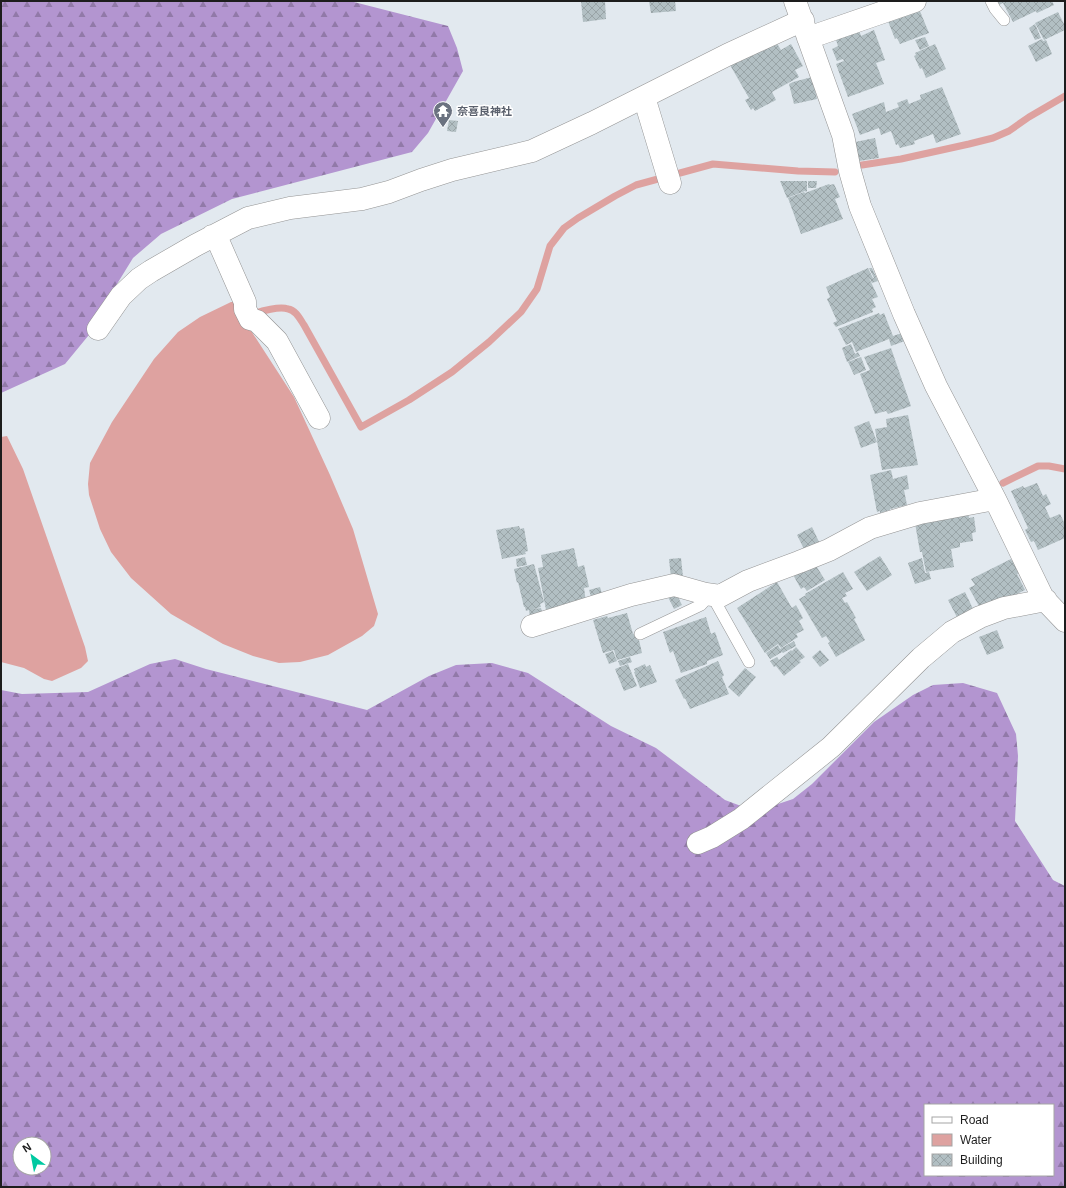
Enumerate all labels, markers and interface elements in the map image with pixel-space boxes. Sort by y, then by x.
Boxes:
temple icon: 奈喜良神社 [432,100,454,128]
place label: 奈喜良神社 [457,105,512,117]
legend [924,1104,1054,1176]
text: Road [960,1113,989,1127]
text: Water [960,1133,992,1147]
north arrow [12,1136,52,1176]
text: N [20,1140,33,1155]
text: Building [960,1153,1003,1167]

